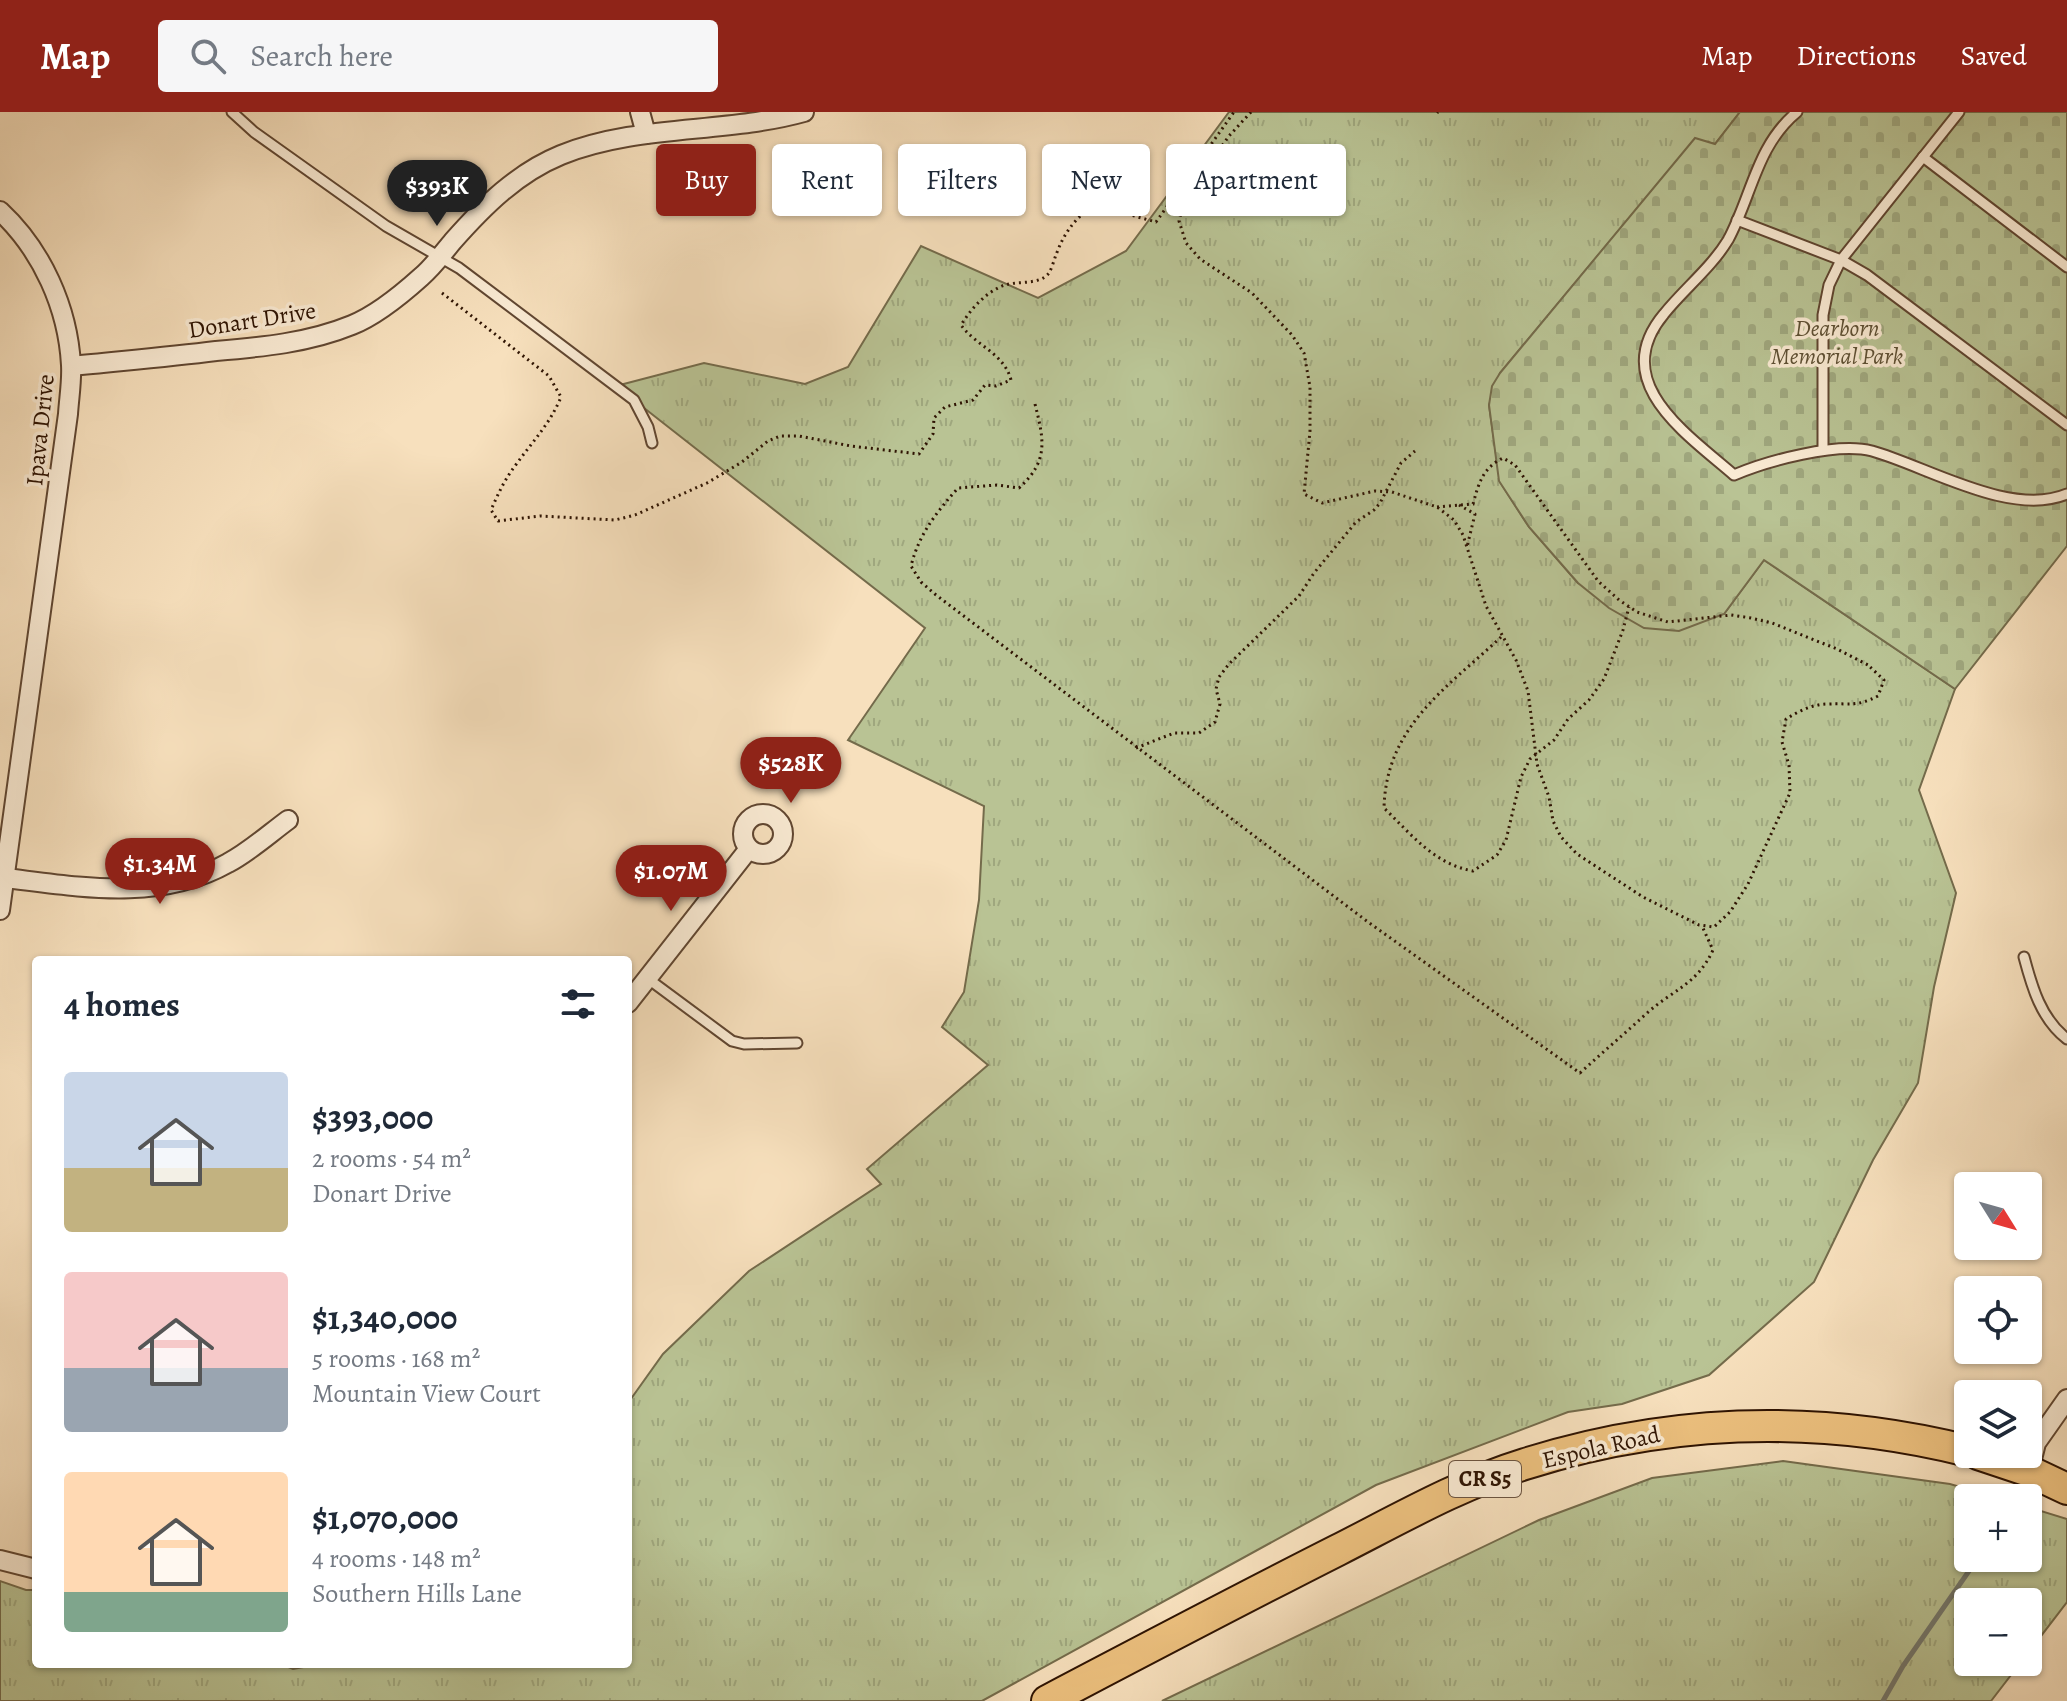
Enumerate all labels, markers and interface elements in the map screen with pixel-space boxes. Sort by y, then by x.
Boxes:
search box [158,20,718,92]
text: Map [40,30,110,82]
icon: search [186,34,230,78]
text: Search here [250,36,393,76]
text: Map [1701,37,1752,75]
text: Directions [1796,37,1917,75]
text: Saved [1961,37,2027,75]
chip: Buy [656,144,756,216]
chip: Rent [772,144,882,216]
chip: Filters [898,144,1026,216]
chip: New [1042,144,1150,216]
chip: Apartment [1166,144,1346,216]
pin: $393K [381,160,493,228]
text: $393K [405,168,469,203]
street label: Donart Drive [186,294,318,346]
park label: Dearborn Memorial Park [1771,312,1904,372]
street label: Ipava Drive [18,373,62,487]
pin: $528K [735,737,847,805]
text: $528K [758,745,824,780]
pin: $1.34M [95,838,225,906]
pin: $1.07M [606,845,736,913]
text: $1.34M [123,846,197,881]
text: $1.07M [634,853,708,888]
text: 4 homes [64,981,180,1028]
icon: filters [556,982,600,1026]
text: $393,000 [312,1094,433,1141]
icon: home [128,1104,224,1200]
text: 2 rooms · 54 m² [312,1141,471,1176]
north arrow [1954,1172,2042,1260]
map controls [1954,1172,2042,1676]
text: Donart Drive [312,1176,452,1211]
button: locate [1954,1276,2042,1364]
text: $1,340,000 [312,1294,457,1341]
icon: home [128,1304,224,1400]
text: 5 rooms · 168 m² [312,1341,480,1376]
text: Mountain View Court [312,1376,541,1411]
button: layers [1954,1380,2042,1468]
street label: Espola Road [1539,1418,1663,1476]
road number: CR S5 [1449,1461,1521,1497]
button: + [1954,1484,2042,1572]
text: $1,070,000 [312,1494,458,1541]
icon: home [128,1504,224,1600]
text: 4 rooms · 148 m² [312,1541,481,1576]
text: Southern Hills Lane [312,1576,522,1611]
button: − [1954,1588,2042,1676]

